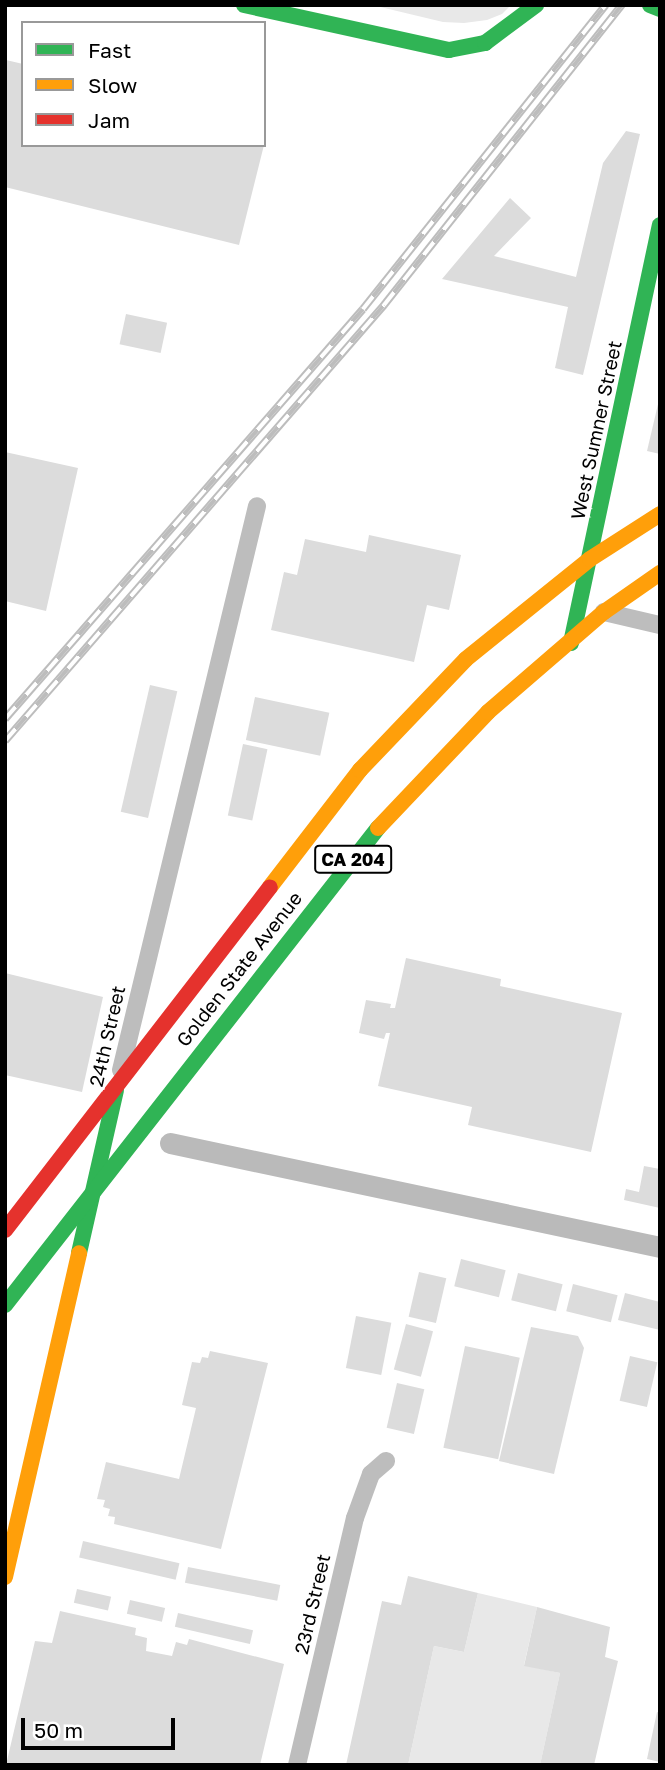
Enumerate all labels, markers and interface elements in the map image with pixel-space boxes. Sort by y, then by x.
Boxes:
legend [21,21,266,147]
text: Fast [88,37,131,63]
text: Slow [88,72,137,98]
text: Jam [88,107,130,133]
street label: West Sumner Street [566,338,626,522]
road number: CA 204 [313,844,393,874]
street label: Golden State Avenue [171,887,307,1051]
street label: 24th Street [84,983,130,1089]
street label: 23rd Street [289,1552,335,1656]
scale bar [24,1704,178,1748]
text: 50 m [34,1717,83,1743]

